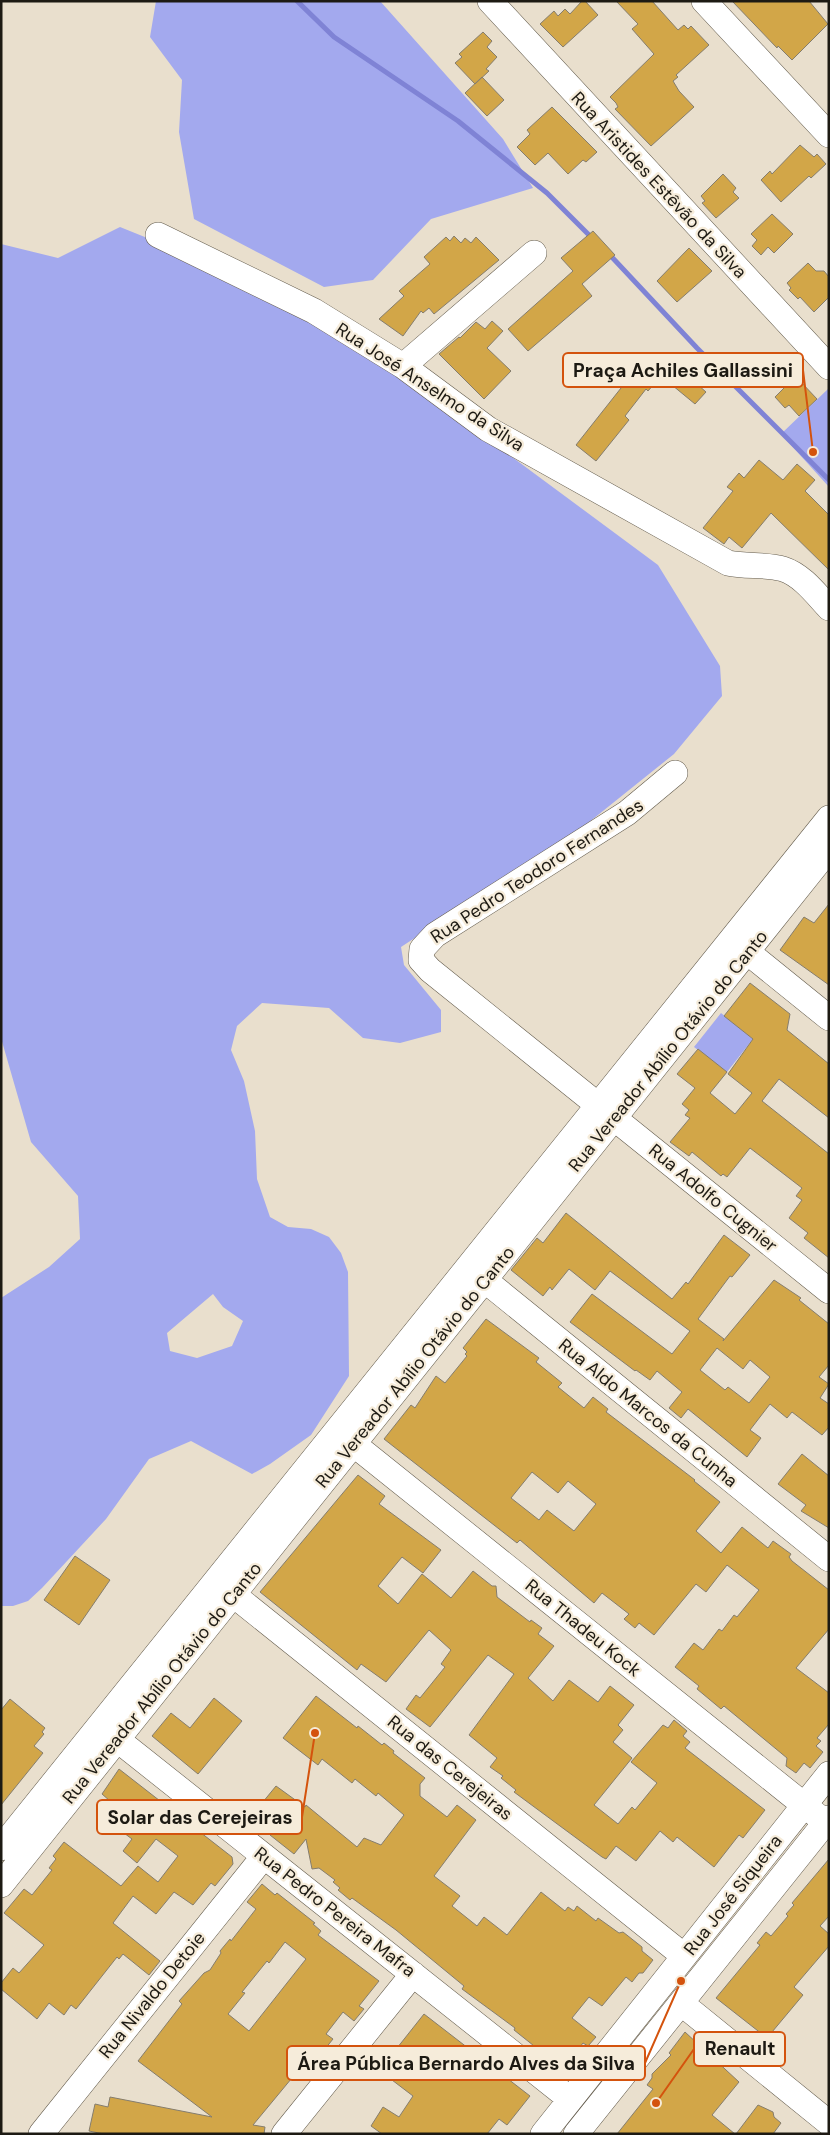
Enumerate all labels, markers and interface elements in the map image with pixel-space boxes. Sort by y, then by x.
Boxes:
street label: Rua Aristides Estêvão da Silva [566,86,752,284]
street label: Rua José Anselmo da Silva [331,317,529,457]
callout: Praça Achiles Gallassini [563,353,803,387]
text: Praça Achiles Gallassini [573,358,793,383]
street label: Rua Pedro Teodoro Fernandes [426,793,648,949]
street label: Rua Vereador Abílio Otávio do Canto [563,925,773,1177]
street label: Rua Adolfo Cugnier [644,1139,783,1258]
street label: Rua Vereador Abílio Otávio do Canto [310,1241,520,1493]
street label: Rua Aldo Marcos da Cunha [553,1333,743,1493]
street label: Rua Vereador Abílio Otávio do Canto [57,1557,267,1809]
street label: Rua Thadeu Kock [520,1574,646,1682]
street label: Rua das Cerejeiras [382,1710,518,1826]
callout: Solar das Cerejeiras [97,1800,302,1834]
text: Solar das Cerejeiras [107,1805,293,1830]
street label: Rua José Siqueira [678,1830,788,1960]
street label: Rua Pedro Pereira Mafra [249,1841,421,1983]
street label: Rua Nivaldo Detoie [94,1927,210,2063]
callout: Renault [694,2032,785,2066]
text: Renault [705,2036,775,2061]
callout: Área Pública Bernardo Alves da Silva [287,2046,645,2080]
text: Área Pública Bernardo Alves da Silva [297,2051,635,2076]

